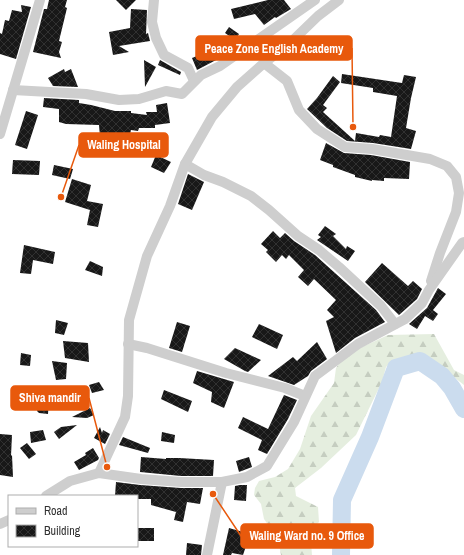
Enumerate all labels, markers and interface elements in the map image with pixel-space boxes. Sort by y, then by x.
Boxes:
callout: Peace Zone English Academy [196,36,352,60]
text: Peace Zone English Academy [204,41,344,57]
callout: Waling Hospital [79,133,168,157]
text: Waling Hospital [87,137,161,153]
callout: Shiva mandir [11,386,89,410]
text: Shiva mandir [19,390,81,406]
legend [8,495,138,547]
text: Road [44,503,68,519]
text: Building [44,523,81,539]
callout: Waling Ward no. 9 Office [241,524,373,548]
text: Waling Ward no. 9 Office [249,528,365,544]

